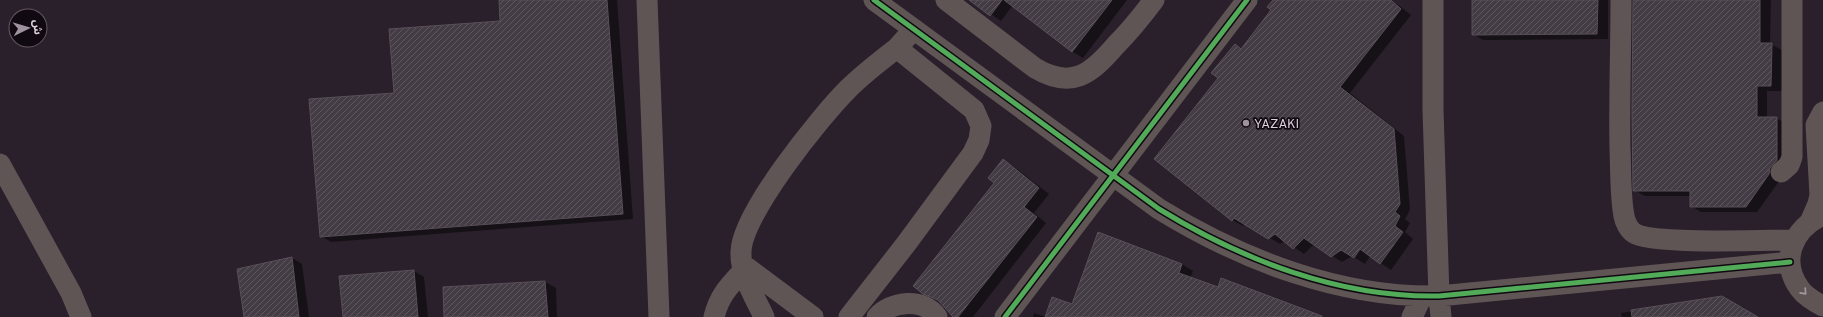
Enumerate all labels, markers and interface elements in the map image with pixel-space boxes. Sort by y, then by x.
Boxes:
north arrow [8,8,48,48]
text: ش [29,19,45,35]
place label: YAZAKI [1254,117,1299,133]
marker: YAZAKI [1241,118,1251,128]
one-way arrow [1799,287,1806,295]

